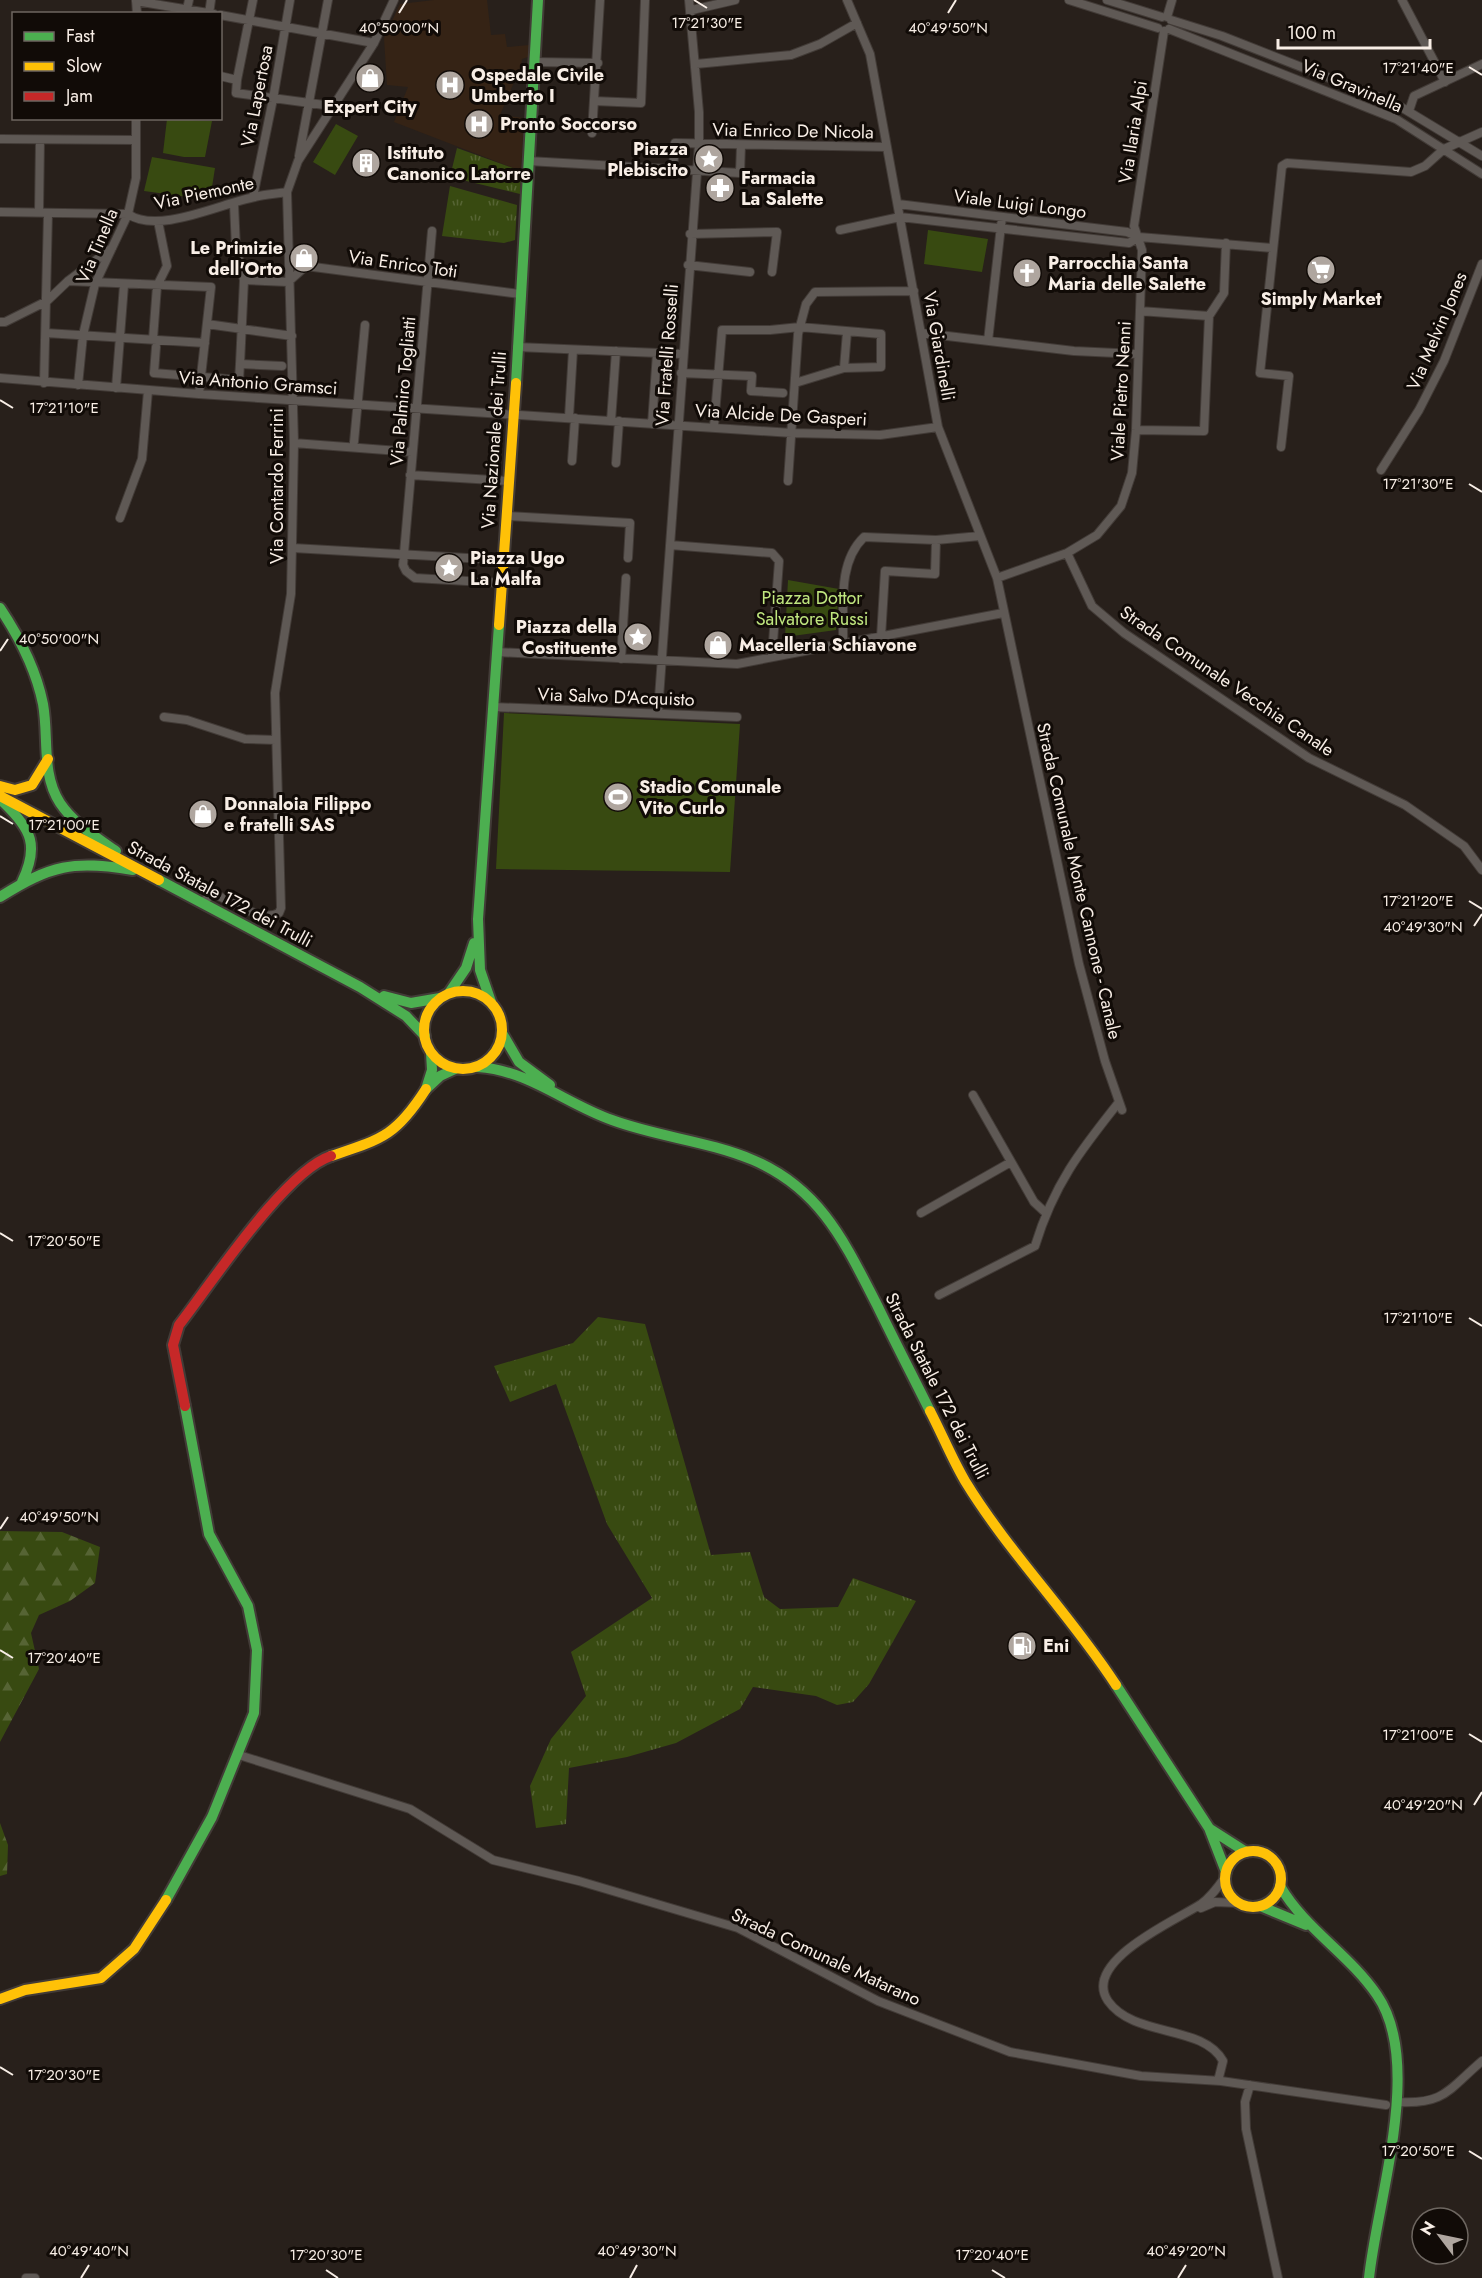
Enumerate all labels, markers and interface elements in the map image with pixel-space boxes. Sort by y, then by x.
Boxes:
legend [12,12,222,120]
text: 17°21'30"E [672,12,742,34]
scale bar [1278,12,1430,50]
text: 40°50'00"N [359,17,439,39]
text: 40°49'50"N [908,17,988,39]
text: 100 m [1287,20,1336,46]
text: Fast [66,23,95,49]
street label: Via Lapertosa [234,43,280,149]
text: Slow [66,53,103,79]
street label: Via Gravinella [1297,53,1407,119]
text: 17°21'40"E [1382,57,1454,79]
shop icon: Expert City [354,62,386,94]
place label: Ospedale Civile Umberto I [471,62,604,109]
hospital icon: Ospedale Civile Umberto I [434,69,466,101]
street label: Via Ilaria Alpi [1112,79,1154,185]
text: Jam [64,83,93,109]
place label: Expert City [323,94,417,120]
hospital icon: Pronto Soccorso [463,108,495,140]
place label: Pronto Soccorso [500,111,638,137]
street label: Via Enrico De Nicola [712,117,874,145]
place label: Piazza Plebiscito [607,136,688,183]
place label: Istituto Canonico Latorre [387,140,531,187]
place icon: Piazza Plebiscito [693,143,725,175]
building icon: Istituto Canonico Latorre [350,147,382,179]
place label: Farmacia La Salette [741,165,824,212]
street label: Via Piemonte [152,170,256,216]
pharmacy icon: Farmacia La Salette [704,172,736,204]
street label: Viale Luigi Longo [952,183,1088,225]
street label: Via Tinella [70,204,124,288]
place label: Le Primizie dell'Orto [190,235,283,282]
shop icon: Le Primizie dell'Orto [288,242,320,274]
street label: Via Enrico Toti [347,243,459,285]
place label: Parrocchia Santa Maria delle Salette [1048,250,1206,297]
supermarket icon: Simply Market [1305,254,1337,286]
church icon: Parrocchia Santa Maria delle Salette [1011,257,1043,289]
street label: Via Melvin Jones [1400,268,1474,394]
street label: Via Fratelli Rosselli [649,283,685,427]
place label: Simply Market [1260,286,1382,312]
street label: Via Giardinelli [917,289,961,403]
street label: Via Palmiro Togliatti [384,315,422,467]
street label: Viale Pietro Nenni [1104,320,1138,462]
street label: Via Nazionale dei Trulli [475,350,513,530]
street label: Via Antonio Gramsci [178,364,338,402]
text: 17°21'10"E [29,397,99,419]
street label: Via Alcide De Gasperi [694,398,868,432]
street label: Via Contardo Ferrini [264,408,290,564]
text: 17°21'30"E [1383,473,1453,495]
place label: Piazza Ugo La Malfa [470,545,565,592]
place icon: Piazza Ugo La Malfa [433,552,465,584]
park label: Piazza Dottor Salvatore Russi [756,585,868,632]
street label: Strada Comunale Vecchia Canale [1115,599,1339,763]
place label: Piazza della Costituente [516,614,617,661]
place icon: Piazza della Costituente [622,621,654,653]
text: 40°50'00"N [19,628,99,650]
shop icon: Macelleria Schiavone [702,629,734,661]
place label: Macelleria Schiavone [739,632,917,658]
street label: Via Salvo D'Acquisto [537,681,695,713]
street label: Strada Comunale Monte Cannone - Canale [1030,720,1128,1042]
place label: Stadio Comunale Vito Curlo [638,774,781,821]
sports icon: Stadio Comunale Vito Curlo [602,781,634,813]
place label: Donnaloia Filippo e fratelli SAS [224,791,372,838]
shop icon: Donnaloia Filippo e fratelli SAS [187,798,219,830]
text: 17°21'00"E [28,814,100,836]
street label: Strada Statale 172 dei Trulli [123,834,317,954]
text: 17°21'20"E [1382,890,1454,912]
text: 40°49'30"N [1383,916,1463,938]
text: 17°20'50"E [27,1230,101,1252]
street label: Strada Statale 172 dei Trulli [879,1288,995,1484]
text: 17°21'10"E [1383,1307,1453,1329]
text: 40°49'50"N [19,1506,99,1528]
fuel station icon: Eni [1006,1630,1038,1662]
place label: Eni [1043,1633,1069,1659]
text: 17°20'40"E [27,1647,101,1669]
text: 17°21'00"E [1382,1724,1454,1746]
text: 40°49'20"N [1383,1794,1463,1816]
street label: Strada Comunale Matarano [727,1902,925,2012]
text: 17°20'30"E [27,2064,101,2086]
text: 17°20'50"E [1381,2140,1455,2162]
north arrow [1410,2206,1470,2266]
text: N [1415,2217,1441,2240]
text: 40°49'40"N [49,2240,129,2262]
text: 40°49'30"N [597,2240,677,2262]
text: 40°49'20"N [1146,2240,1226,2262]
text: 17°20'30"E [289,2244,363,2266]
text: 17°20'40"E [955,2244,1029,2266]

